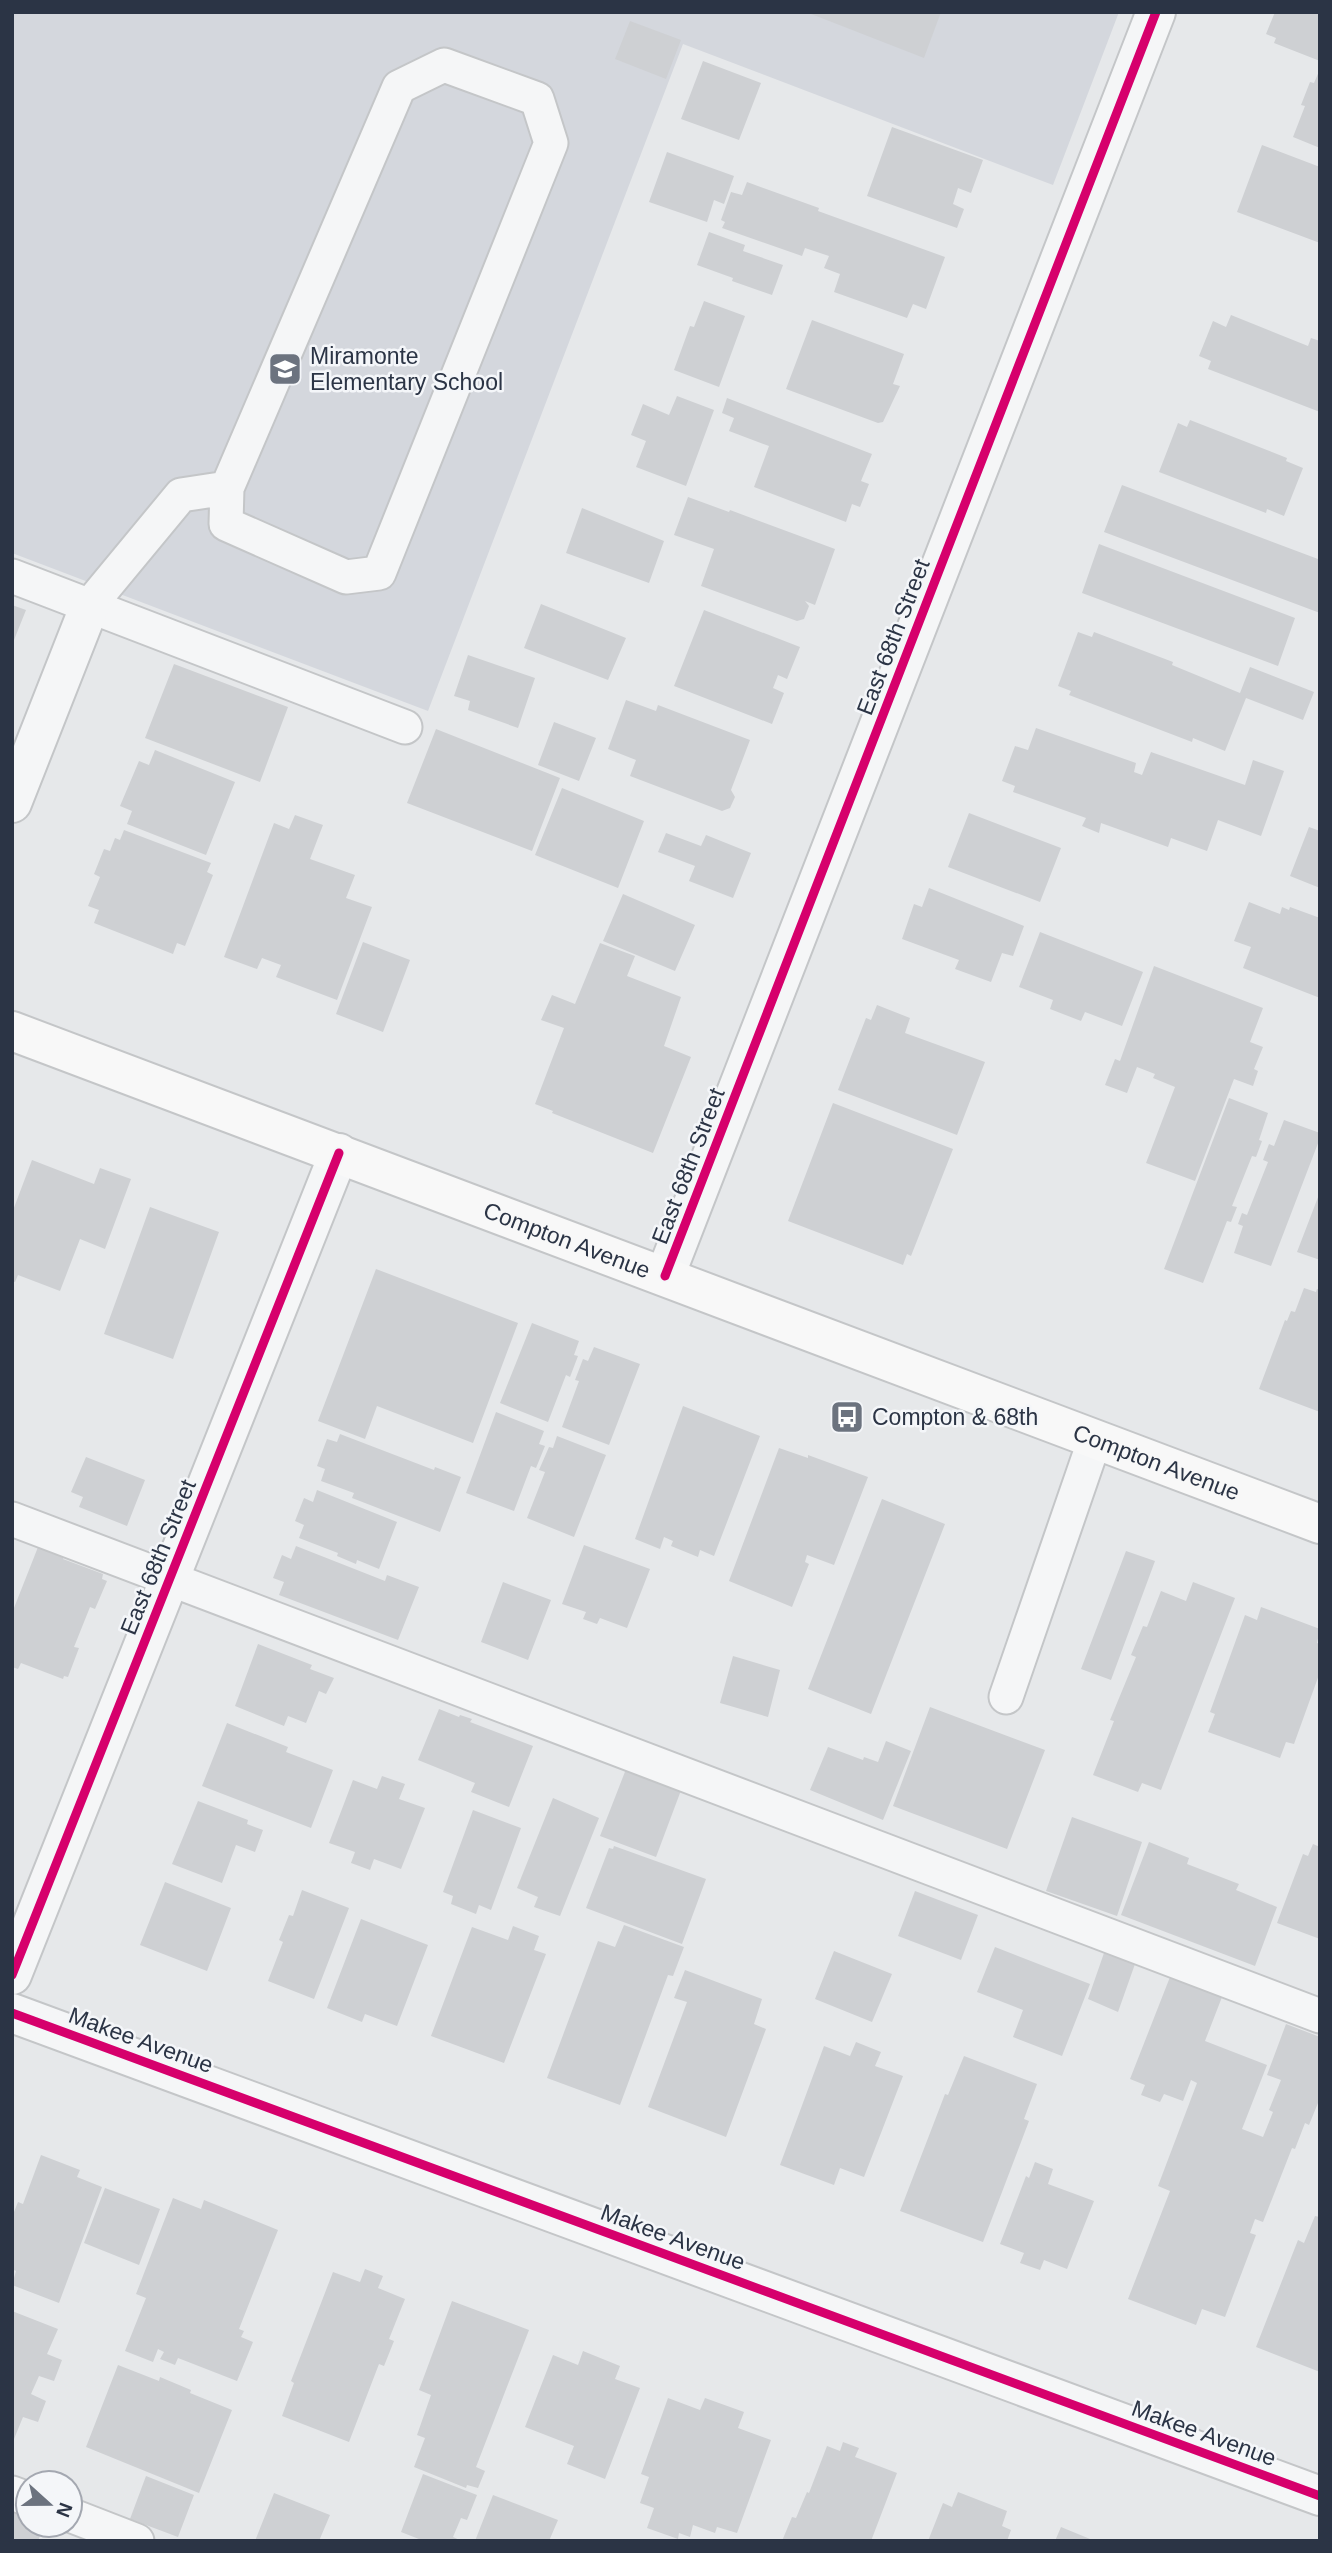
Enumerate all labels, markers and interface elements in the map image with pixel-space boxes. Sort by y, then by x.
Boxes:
place label: Miramonte Elementary School [310,343,503,395]
school or university icon: Miramonte Elementary School [266,350,304,388]
street label: East 68th Street [851,555,935,719]
street label: East 68th Street [646,1084,730,1248]
street label: Compton Avenue [480,1197,654,1283]
bus stop icon: Compton & 68th [828,1398,866,1436]
place label: Compton & 68th [872,1404,1038,1430]
street label: Compton Avenue [1069,1419,1243,1506]
street label: East 68th Street [115,1475,201,1638]
street label: Makee Avenue [65,2002,217,2078]
street label: Makee Avenue [597,2199,749,2275]
street label: Makee Avenue [1128,2395,1280,2471]
north arrow [14,2469,84,2539]
text: N [52,2500,77,2520]

